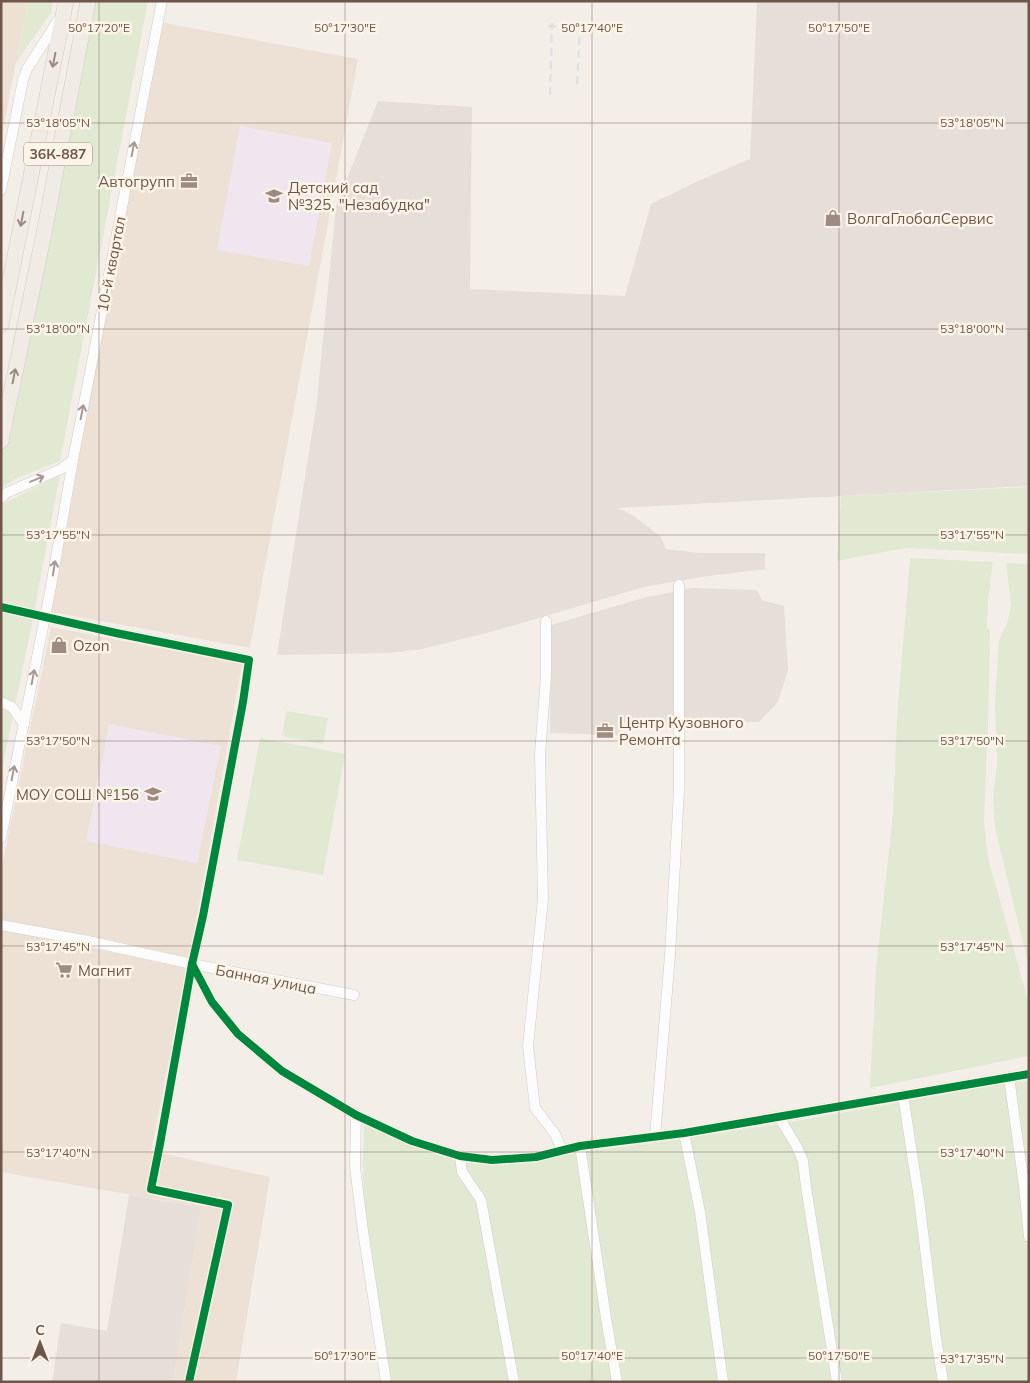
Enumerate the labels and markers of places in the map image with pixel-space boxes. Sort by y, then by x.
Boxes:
office icon: Автогрупп [179,171,199,191]
place label: Автогрупп [98,172,175,191]
place label: Детский сад №325, "Незабудка" [288,178,430,214]
school or university icon: Детский сад №325, "Незабудка" [264,186,284,206]
shop icon: ВолгаГлобалСервис [823,208,843,228]
place label: ВолгаГлобалСервис [847,209,993,228]
shop icon: Ozon [49,635,69,655]
place label: Ozon [73,636,110,655]
place label: Центр Кузовного Ремонта [619,713,744,749]
office icon: Центр Кузовного Ремонта [595,721,615,741]
school or university icon: МОУ СОШ №156 [143,784,163,804]
place label: МОУ СОШ №156 [16,785,139,804]
supermarket icon: Магнит [54,960,74,980]
place label: Магнит [78,961,132,980]

